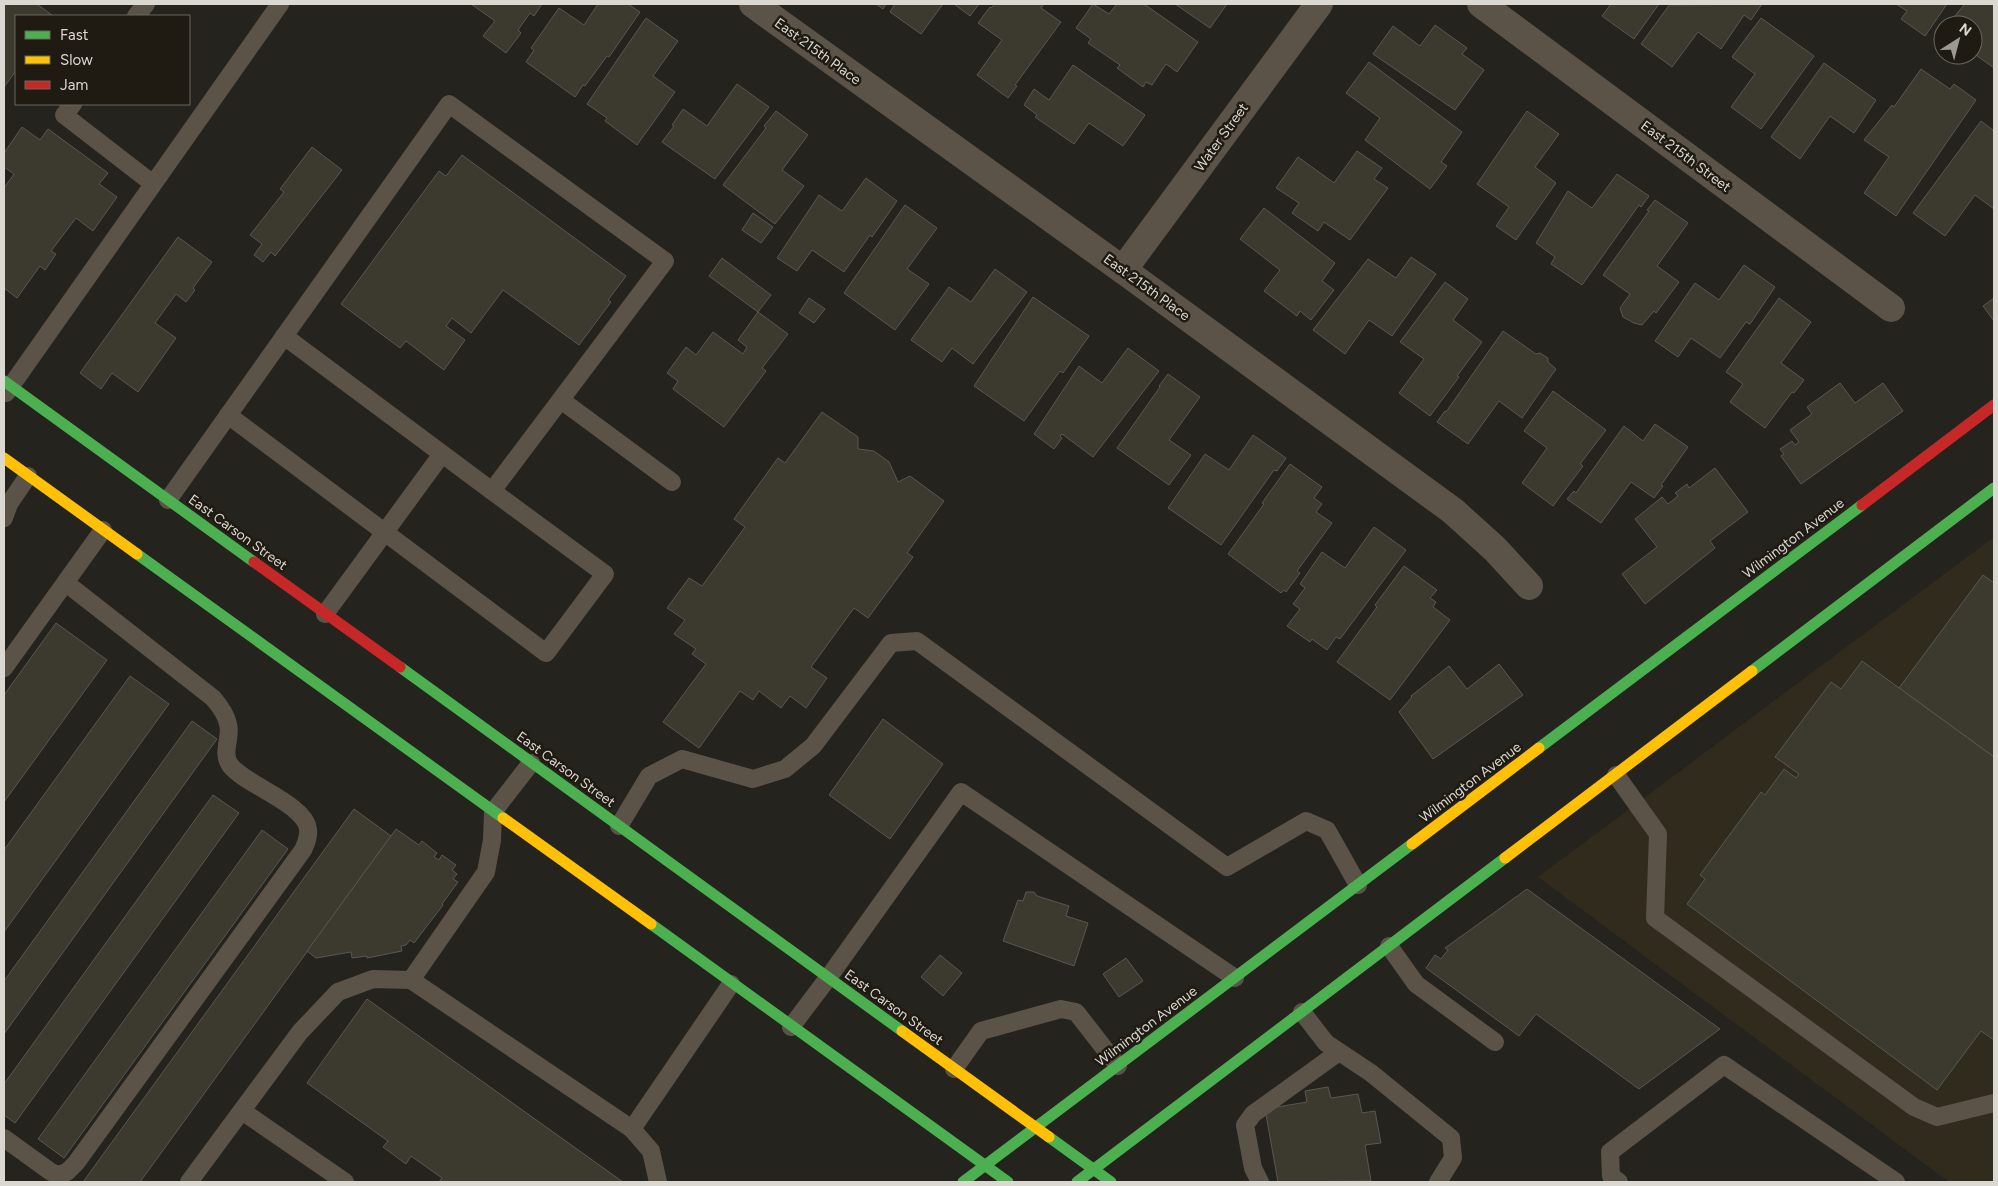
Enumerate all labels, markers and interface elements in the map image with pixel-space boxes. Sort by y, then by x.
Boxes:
street label: East 215th Place [771,14,864,89]
legend [15,15,190,105]
north arrow [1933,15,1983,65]
text: N [1956,20,1975,40]
text: Fast [60,26,89,44]
text: Slow [60,51,93,69]
text: Jam [60,76,88,94]
street label: Water Street [1191,100,1252,175]
street label: East 215th Street [1637,117,1734,196]
street label: East 215th Place [1100,250,1193,325]
street label: East Carson Street [185,491,290,574]
street label: Wilmington Avenue [1739,494,1848,582]
street label: East Carson Street [513,728,618,811]
street label: Wilmington Avenue [1416,738,1525,826]
street label: East Carson Street [841,966,946,1049]
street label: Wilmington Avenue [1092,982,1201,1070]

